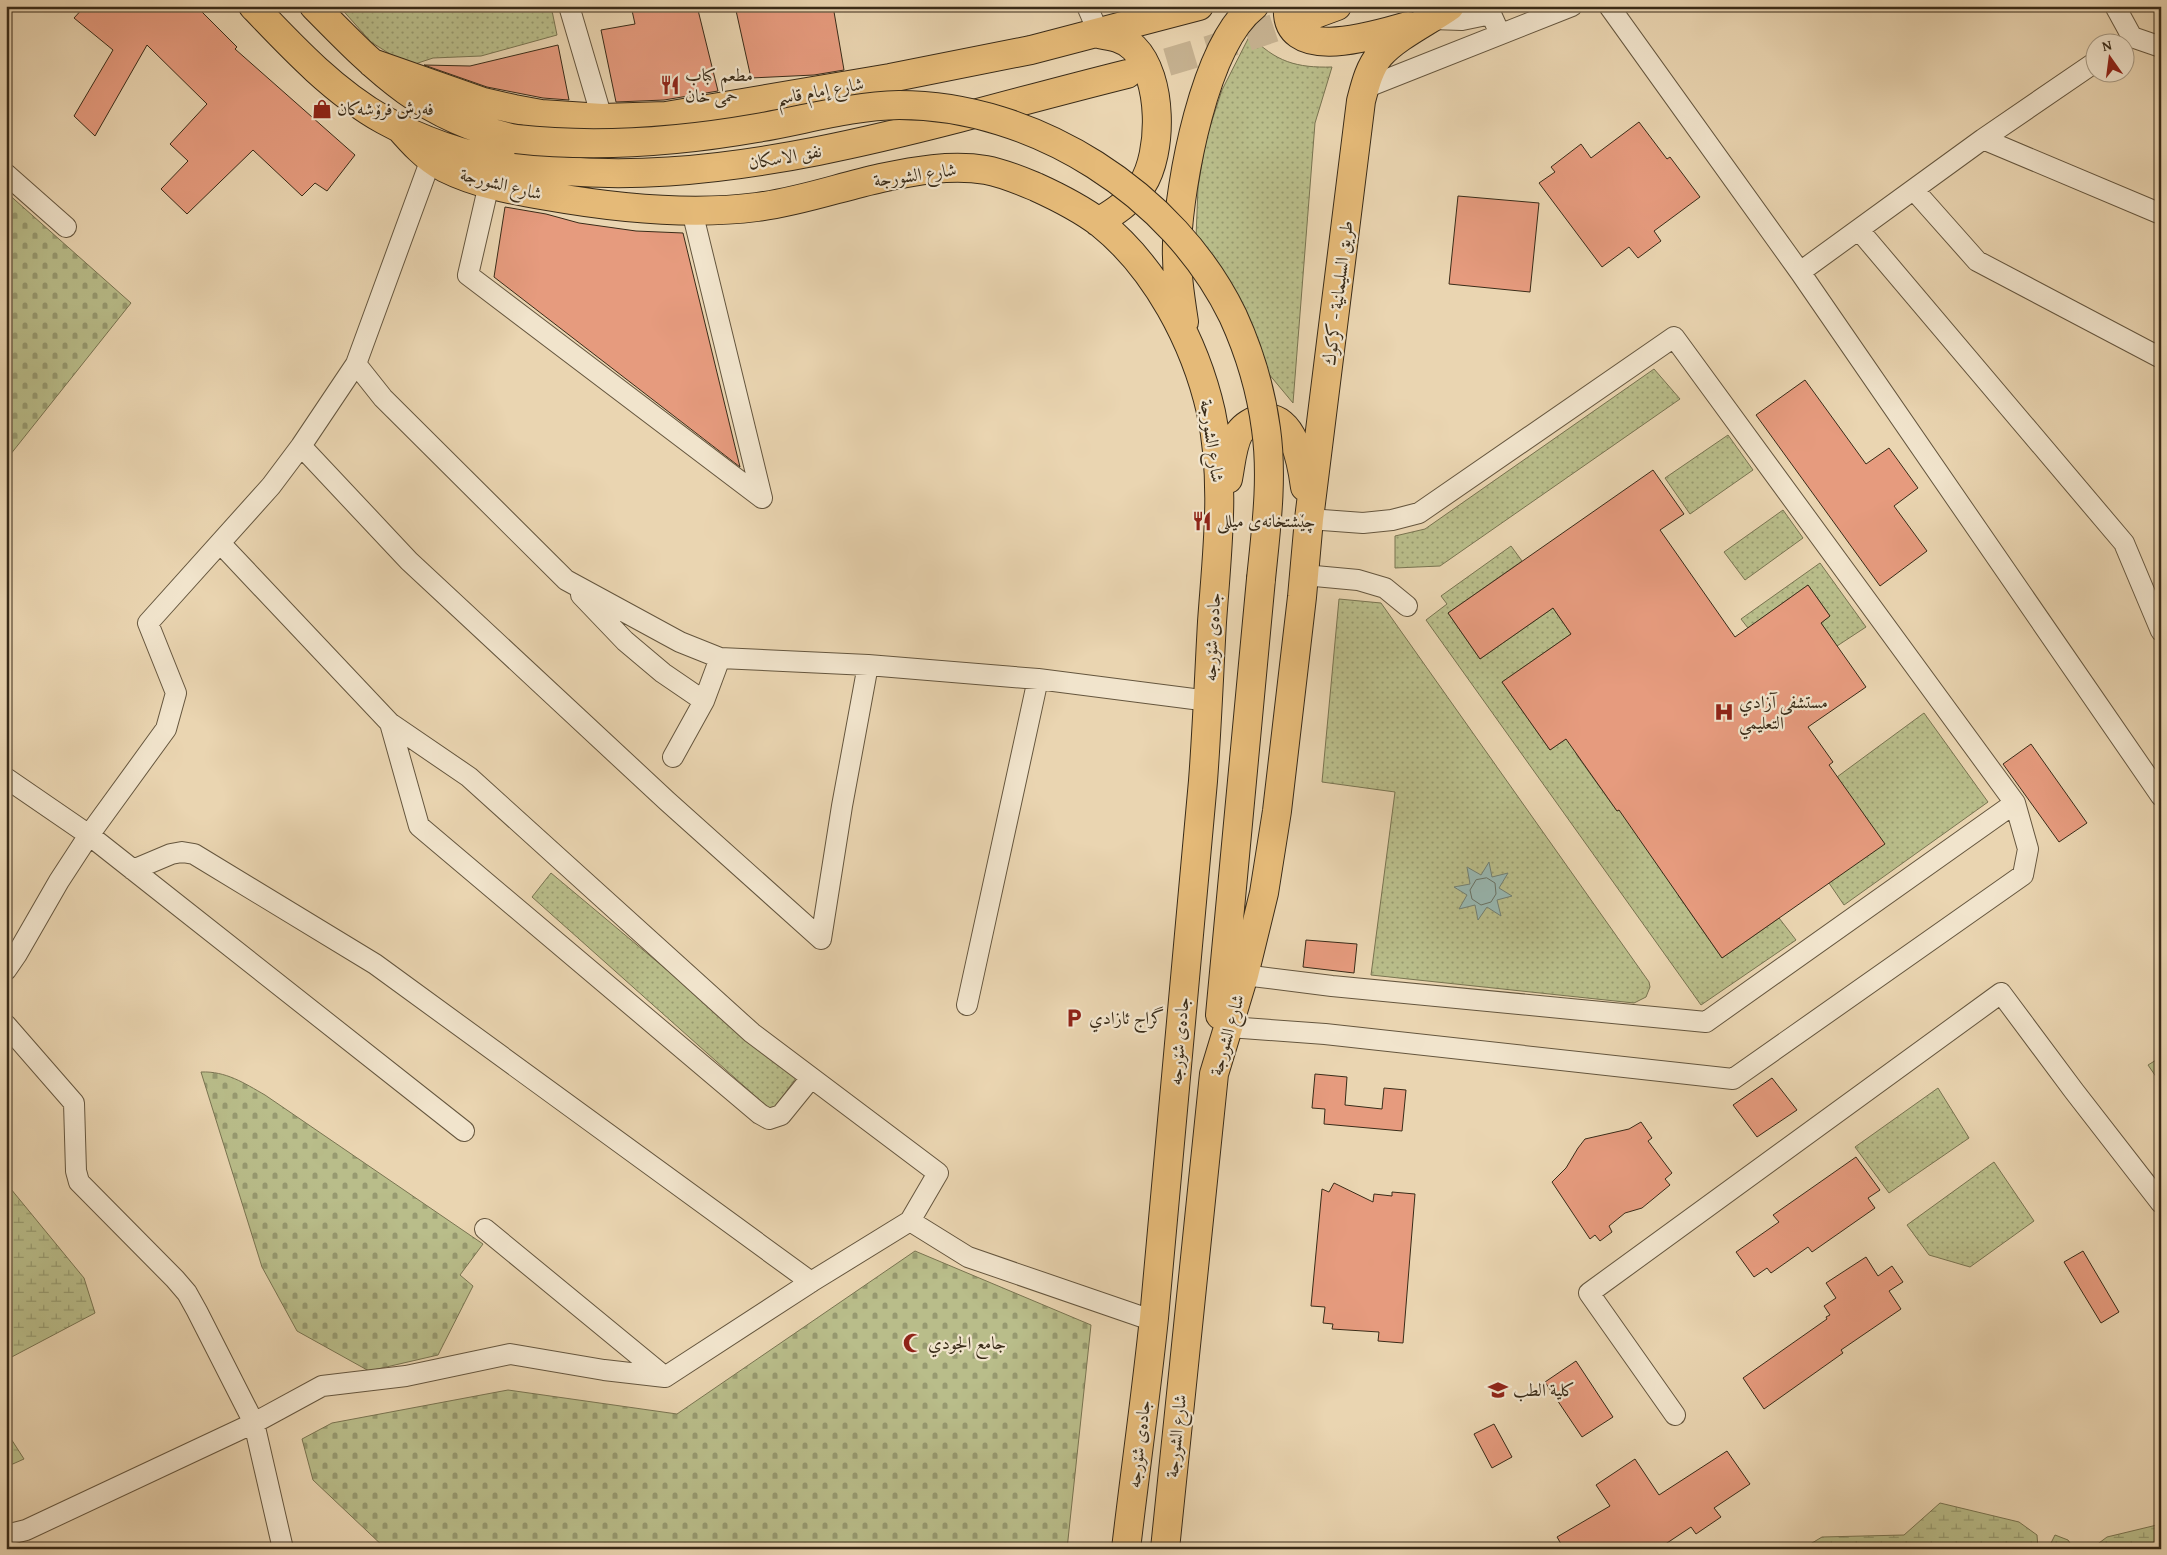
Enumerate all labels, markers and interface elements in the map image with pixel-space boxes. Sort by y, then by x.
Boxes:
north arrow [2084,32,2134,82]
text: N [2100,34,2114,56]
place label: مطعم كباب حمى خان [685,61,753,109]
street label: شارع إمام قاسم [774,70,867,116]
restaurant icon: مطعم كباب حمى خان [659,74,681,96]
place label: فەرش فرۆشەکان [337,95,434,122]
shop icon: فەرش فرۆشەکان [311,98,333,120]
street label: نفق الاسكان [746,137,824,176]
street label: شارع الشورجة [872,155,958,196]
street label: شارع الشورجة [457,160,545,209]
street label: طريق السليمانية - كركوك [1315,219,1360,367]
street label: شارع الشورجة [1191,398,1232,484]
place label: چێشتخانەی میللی [1217,507,1315,534]
restaurant icon: چێشتخانەی میللی [1191,510,1213,532]
street label: جادەی شۆرجە [1196,592,1227,682]
place label: مستشفى آزادي التعليمي [1739,688,1828,740]
hospital icon: مستشفى آزادي التعليمي [1713,701,1735,723]
street label: شارع الشورجة [1202,991,1253,1079]
street label: جادەی شۆرجە [1161,996,1196,1086]
place label: گراج ئازادي [1089,1004,1164,1034]
parking icon: گراج ئازادي [1063,1007,1085,1029]
place label: جامع الجودي [928,1329,1006,1359]
mosque icon: جامع الجودي [902,1332,924,1354]
place label: كلية الطب [1513,1376,1575,1403]
school or university icon: كلية الطب [1487,1379,1509,1401]
street label: شارع الشورجة [1158,1393,1195,1479]
street label: جادەی شۆرجە [1120,1398,1157,1490]

